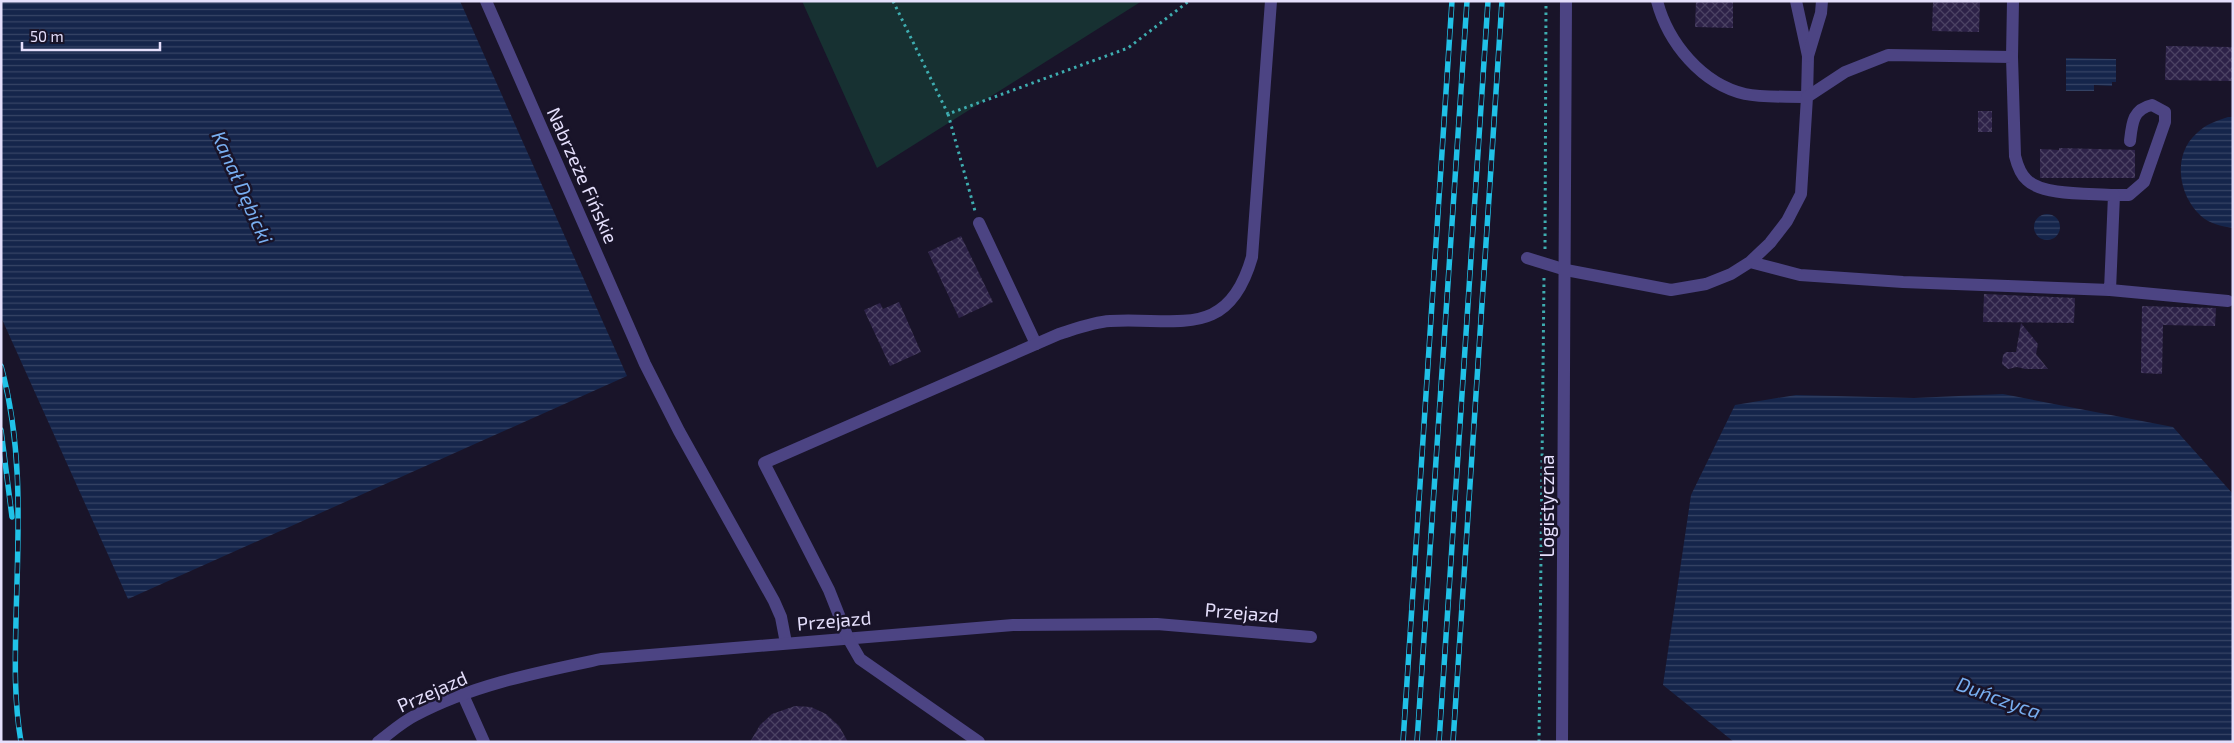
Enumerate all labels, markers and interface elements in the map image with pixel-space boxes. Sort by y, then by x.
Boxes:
scale bar [22,20,160,52]
text: 50 m [30,27,64,45]
street label: Nabrzeże Fińskie [543,103,623,247]
water label: Kanał Dębicki [207,127,279,247]
street label: Logistyczna [1535,454,1558,558]
street label: Przejazd [1204,597,1280,627]
street label: Przejazd [796,605,872,635]
street label: Przejazd [393,665,471,717]
water label: Duńczyca [1953,671,2044,724]

